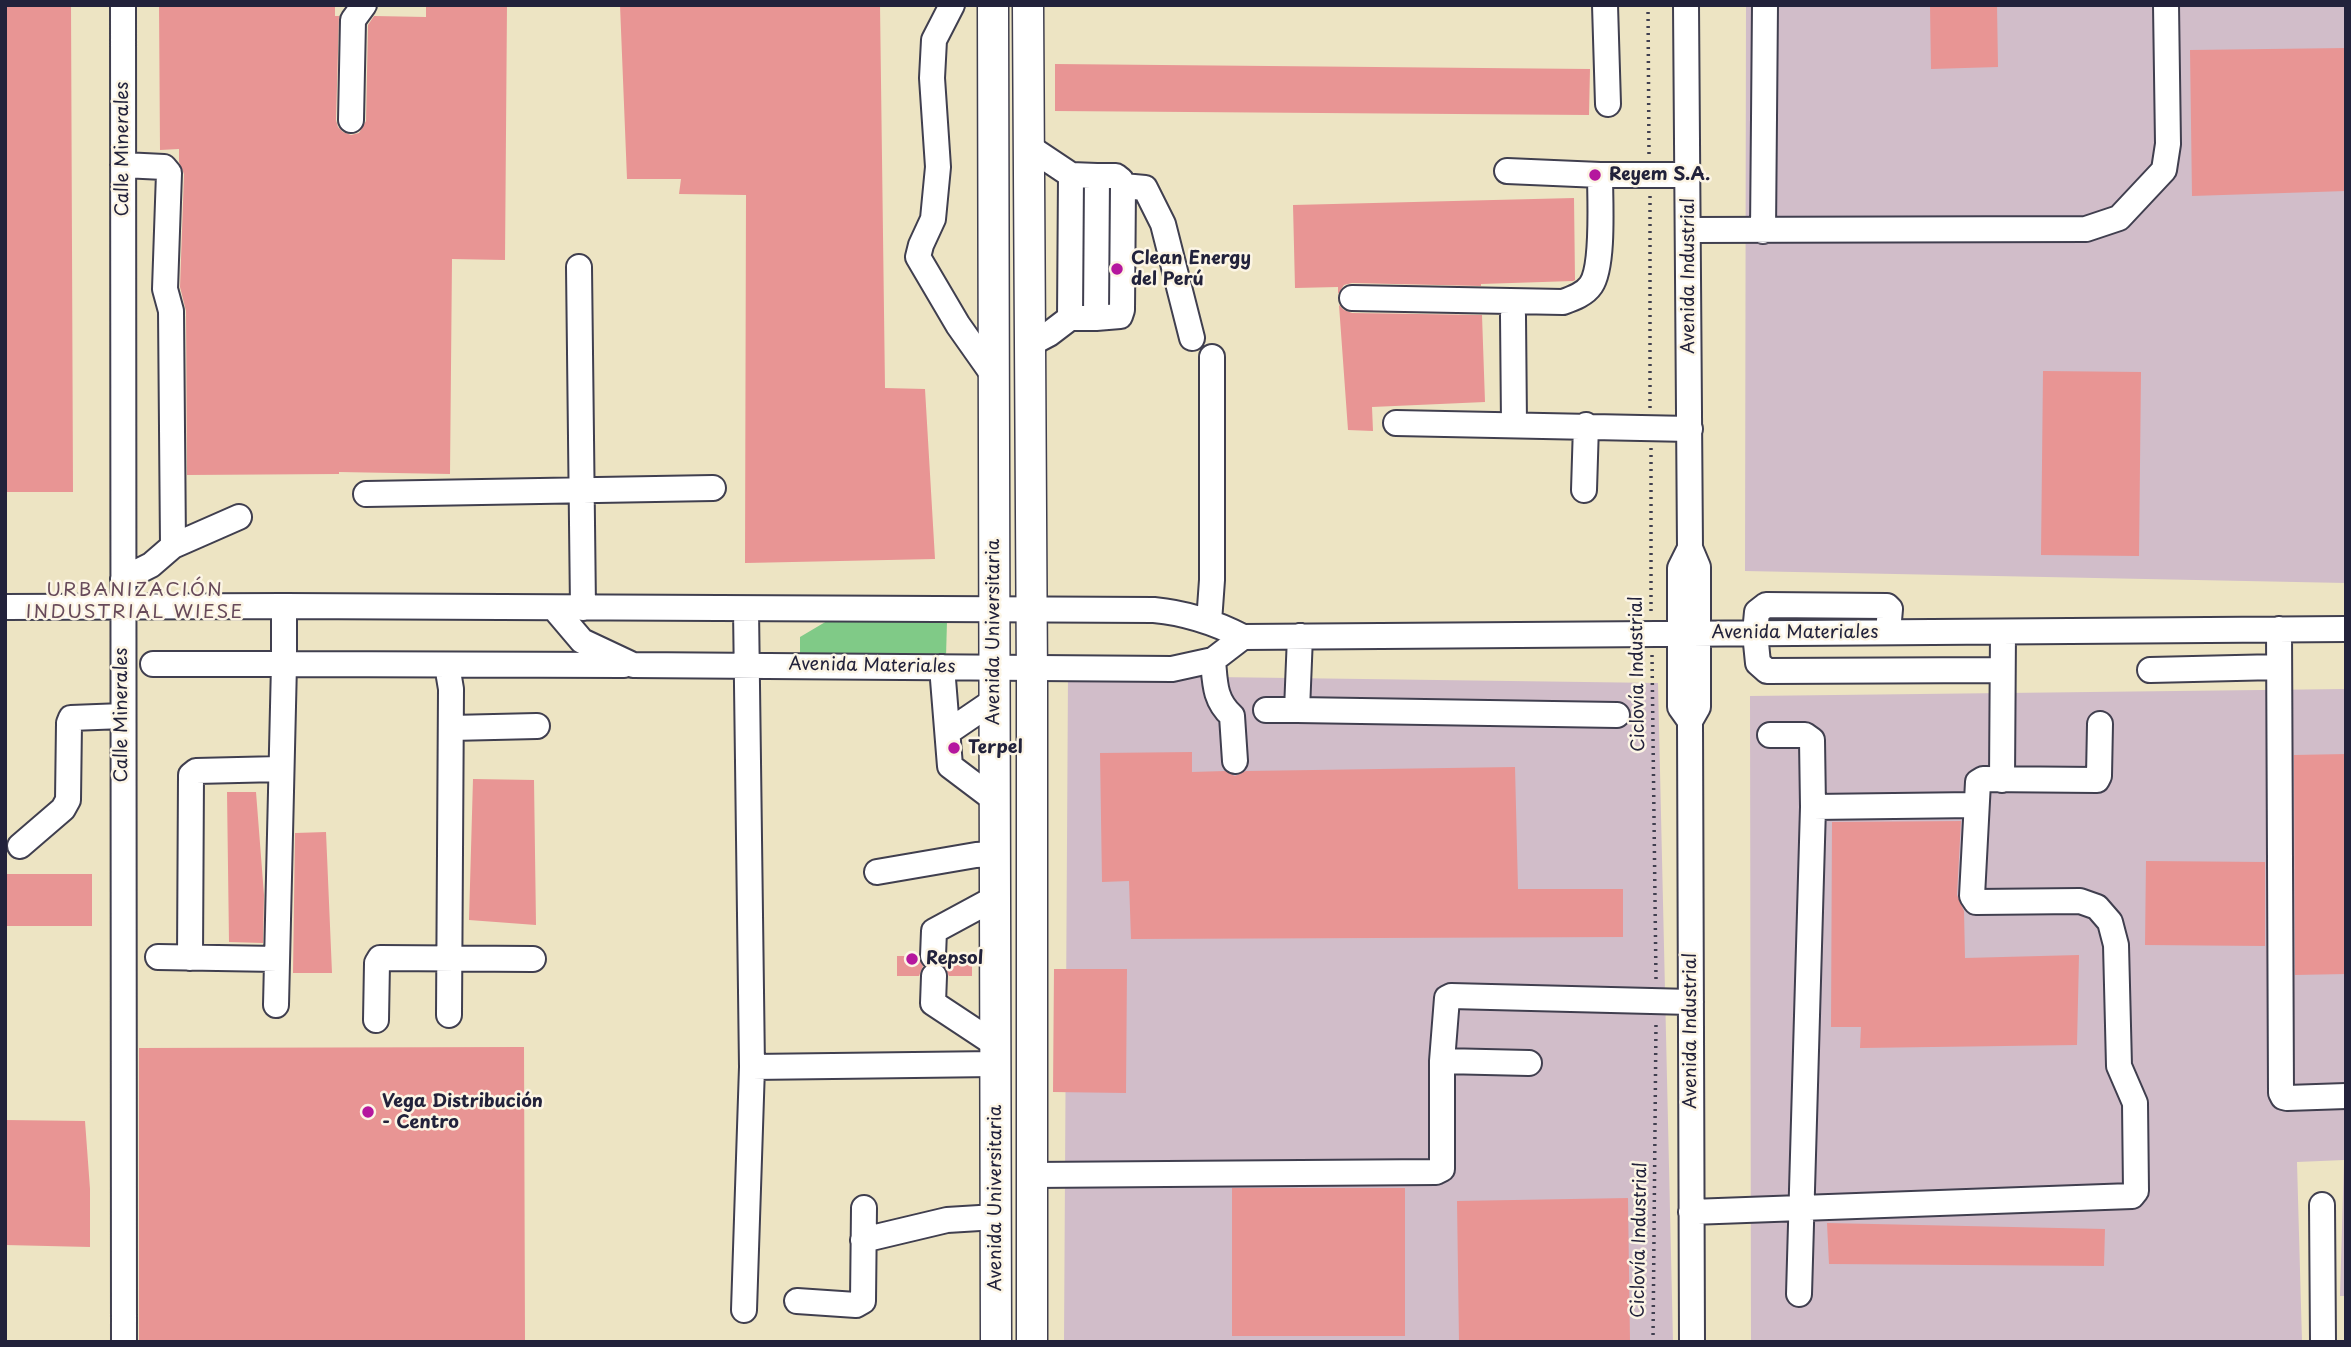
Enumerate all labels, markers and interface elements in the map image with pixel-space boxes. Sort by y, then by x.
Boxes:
street label: Calle Minerales [112,81,134,217]
place label: Reyem S.A. [1609,164,1710,186]
marker: Reyem S.A. [1587,167,1603,183]
street label: Avenida Industrial [1678,198,1700,354]
place label: Clean Energy del Perú [1131,248,1251,290]
marker: Clean Energy del Perú [1109,261,1125,277]
street label: Avenida Universitaria [983,539,1005,725]
district label: URBANIZACIÓN INDUSTRIAL WIESE [28,580,242,624]
street label: Ciclovía Industrial [1626,596,1650,752]
street label: Avenida Materiales [1712,622,1878,644]
street label: Calle Minerales [111,647,133,783]
street label: Avenida Materiales [788,654,956,678]
place label: Terpel [968,737,1023,759]
marker: Terpel [946,740,962,756]
place label: Repsol [926,948,983,970]
marker: Repsol [904,951,920,967]
street label: Avenida Industrial [1680,953,1702,1109]
place label: Vega Distribución - Centro [382,1091,543,1134]
marker: Vega Distribución - Centro [360,1104,376,1120]
street label: Avenida Universitaria [985,1105,1007,1291]
street label: Ciclovía Industrial [1628,1162,1652,1318]

